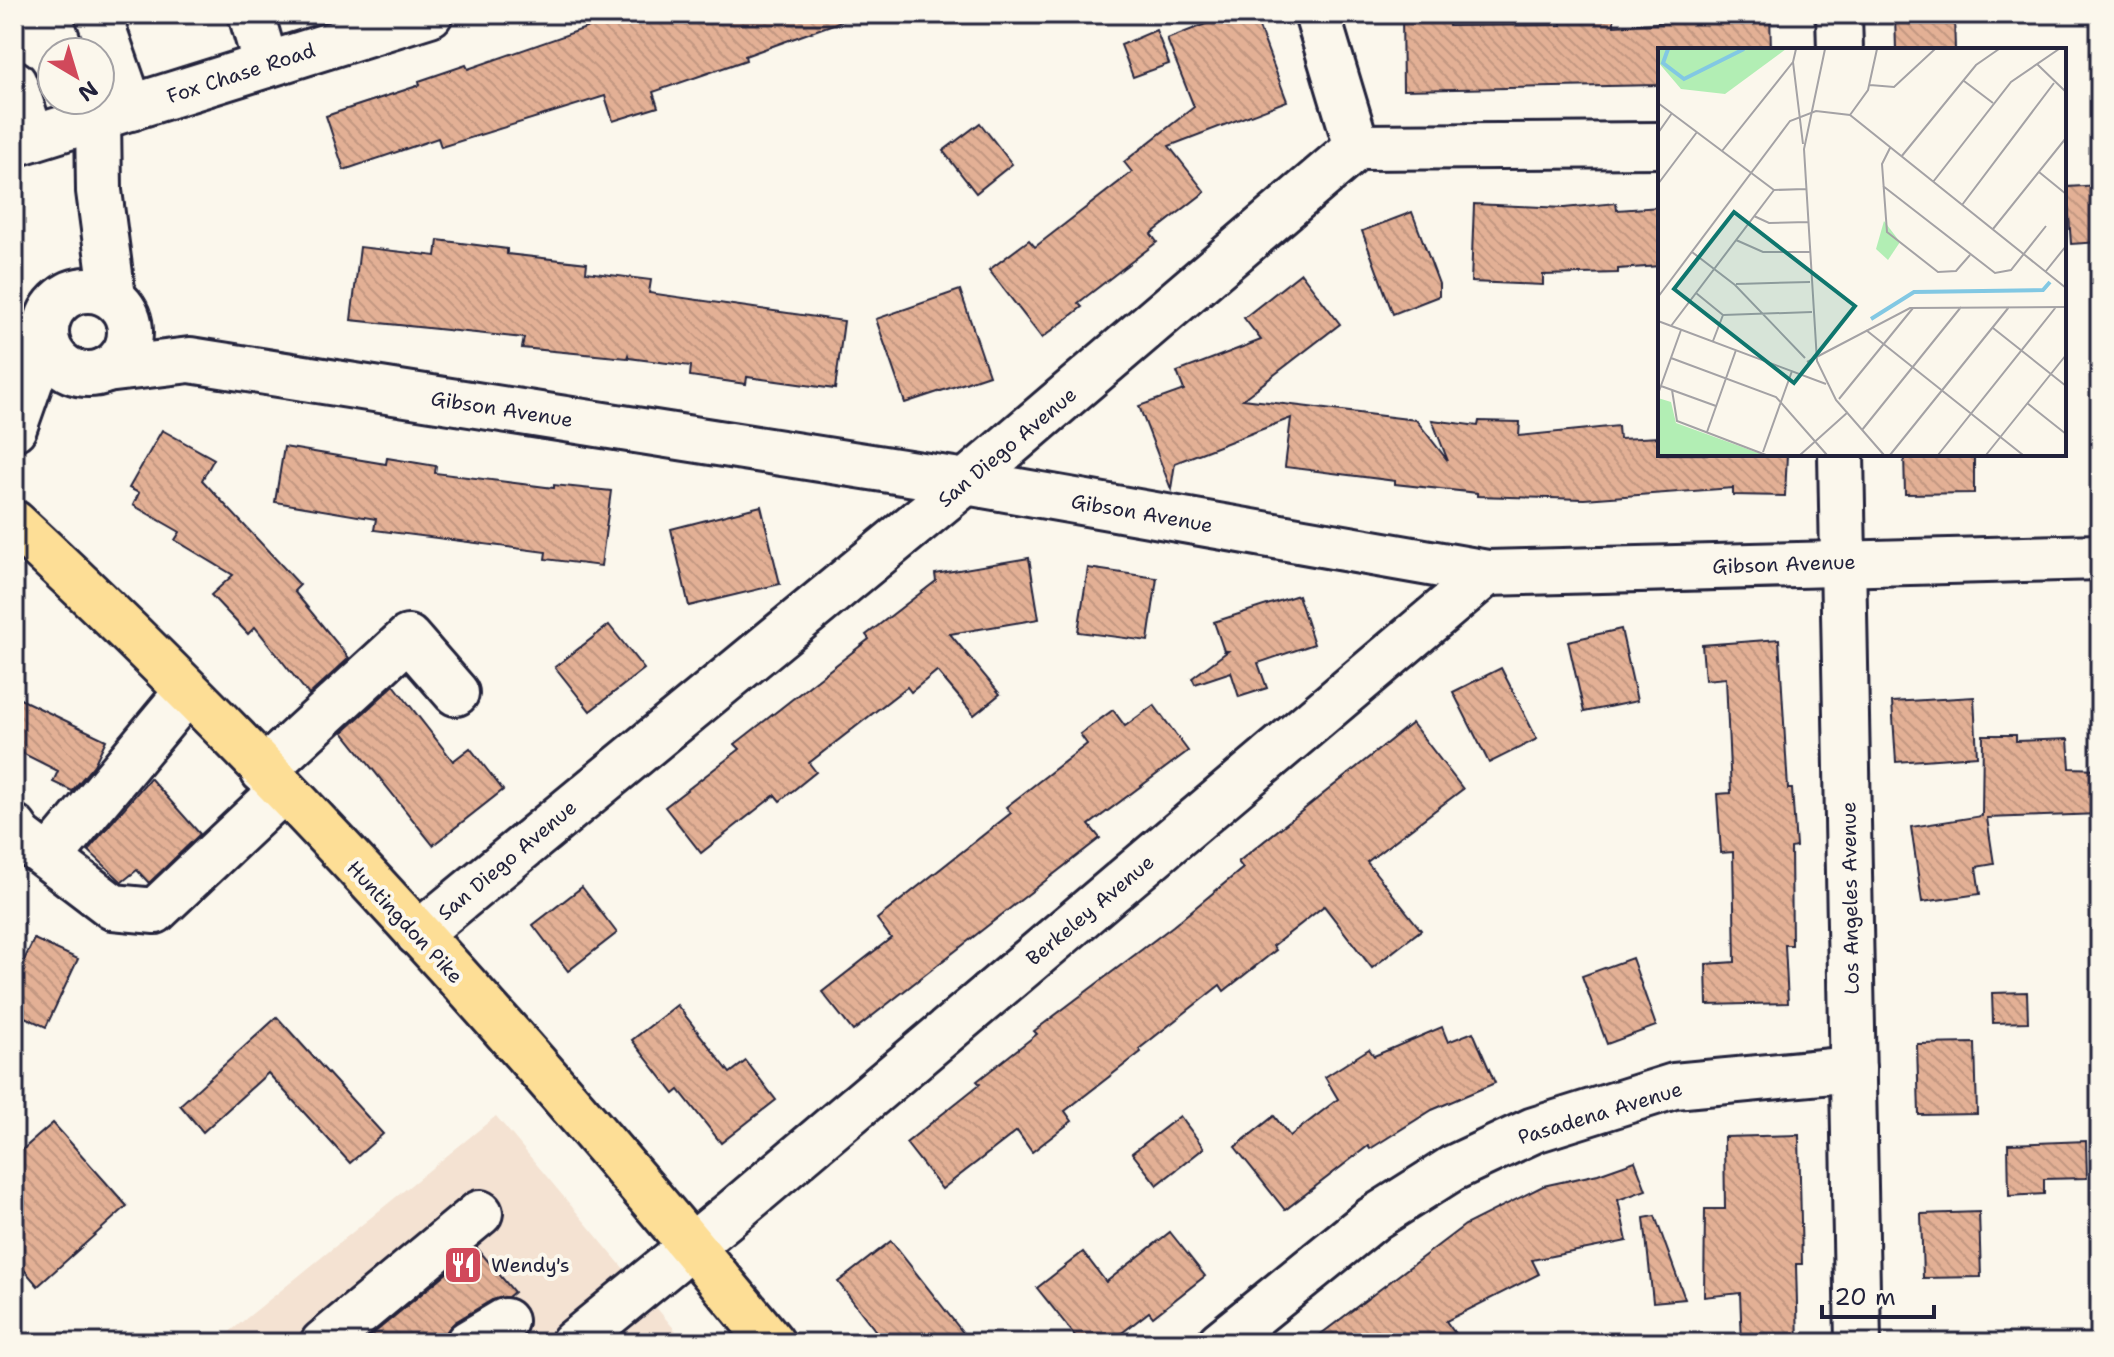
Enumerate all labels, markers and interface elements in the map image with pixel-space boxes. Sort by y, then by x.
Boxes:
north arrow [36,36,116,116]
street label: Fox Chase Road [164,37,319,109]
inset map [1658,48,2066,456]
text: N [72,75,104,108]
street label: San Diego Avenue [932,381,1082,513]
street label: Gibson Avenue [429,385,575,433]
street label: Gibson Avenue [1069,488,1215,538]
street label: Gibson Avenue [1712,549,1856,579]
street label: San Diego Avenue [432,794,582,926]
street label: Los Angeles Avenue [1835,801,1865,995]
street label: Berkeley Avenue [1021,849,1159,971]
street label: Huntingdon Pike [341,855,469,989]
street label: Pasadena Avenue [1515,1076,1685,1150]
restaurant icon: Wendy's [442,1244,484,1286]
place label: Wendy's [491,1252,570,1278]
scale bar [1822,1269,1934,1319]
text: 20 m [1834,1281,1896,1313]

